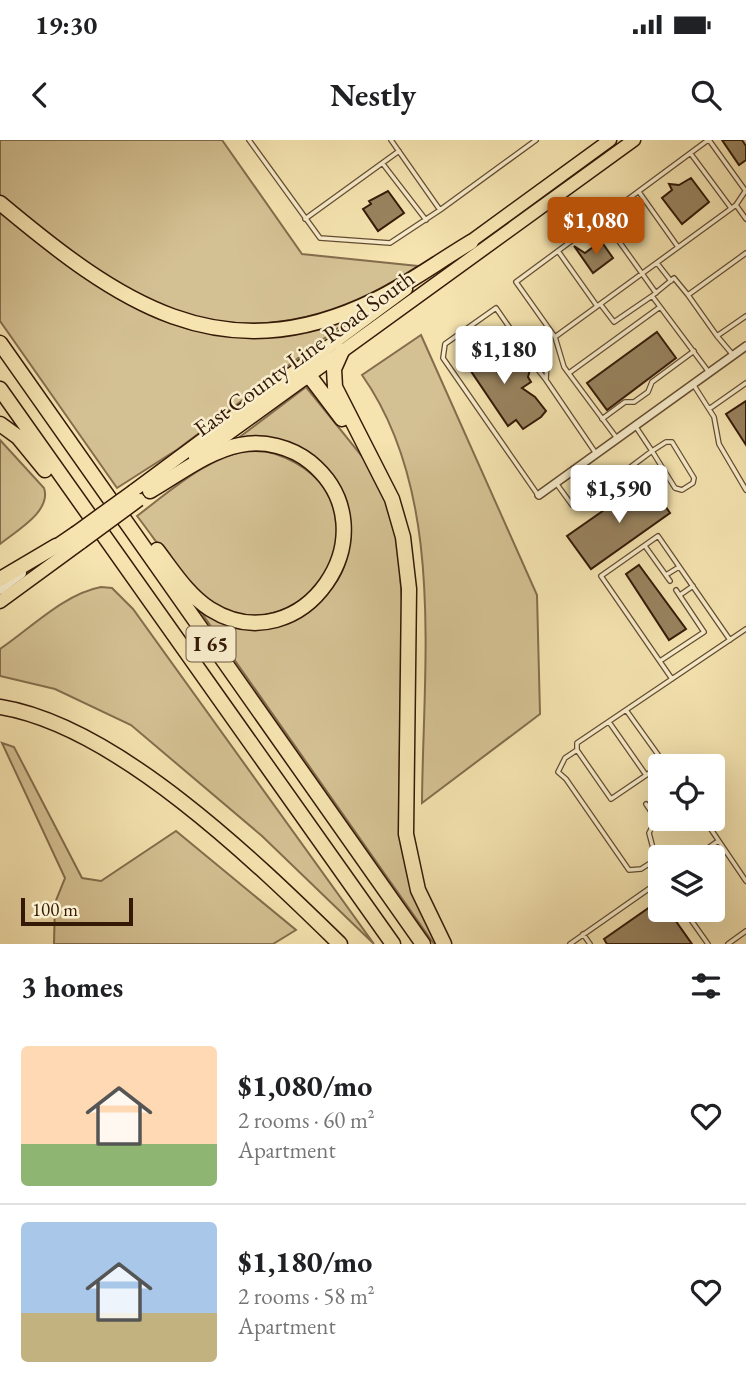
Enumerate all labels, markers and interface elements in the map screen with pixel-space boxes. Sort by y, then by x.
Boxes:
text: 19:30 [35,8,97,42]
text: Nestly [330,74,416,116]
icon: back [21,76,59,114]
icon: search [687,76,725,114]
pin: $1,080 [539,198,653,257]
text: $1,080 [564,205,628,235]
street label: East County Line Road South [188,263,420,443]
pin: $1,180 [447,327,561,386]
text: $1,180 [472,334,536,364]
pin: $1,590 [562,466,676,525]
text: $1,590 [587,473,651,503]
road number: I 65 [186,626,235,662]
map controls [648,754,725,922]
button: locate [648,754,725,831]
button: layers [648,845,725,922]
scale bar [21,895,133,927]
text: 100 m [32,897,78,922]
text: 3 homes [21,967,123,1006]
icon: filters [687,967,725,1005]
text: $1,080/mo [238,1066,372,1105]
icon: home [77,1074,161,1158]
icon: heart [687,1097,725,1135]
text: 2 rooms · 60 m² [238,1105,375,1135]
text: Apartment [238,1135,336,1165]
text: $1,180/mo [238,1242,372,1281]
icon: home [77,1250,161,1334]
icon: heart [687,1273,725,1311]
text: 2 rooms · 58 m² [238,1281,375,1311]
text: Apartment [238,1311,336,1341]

